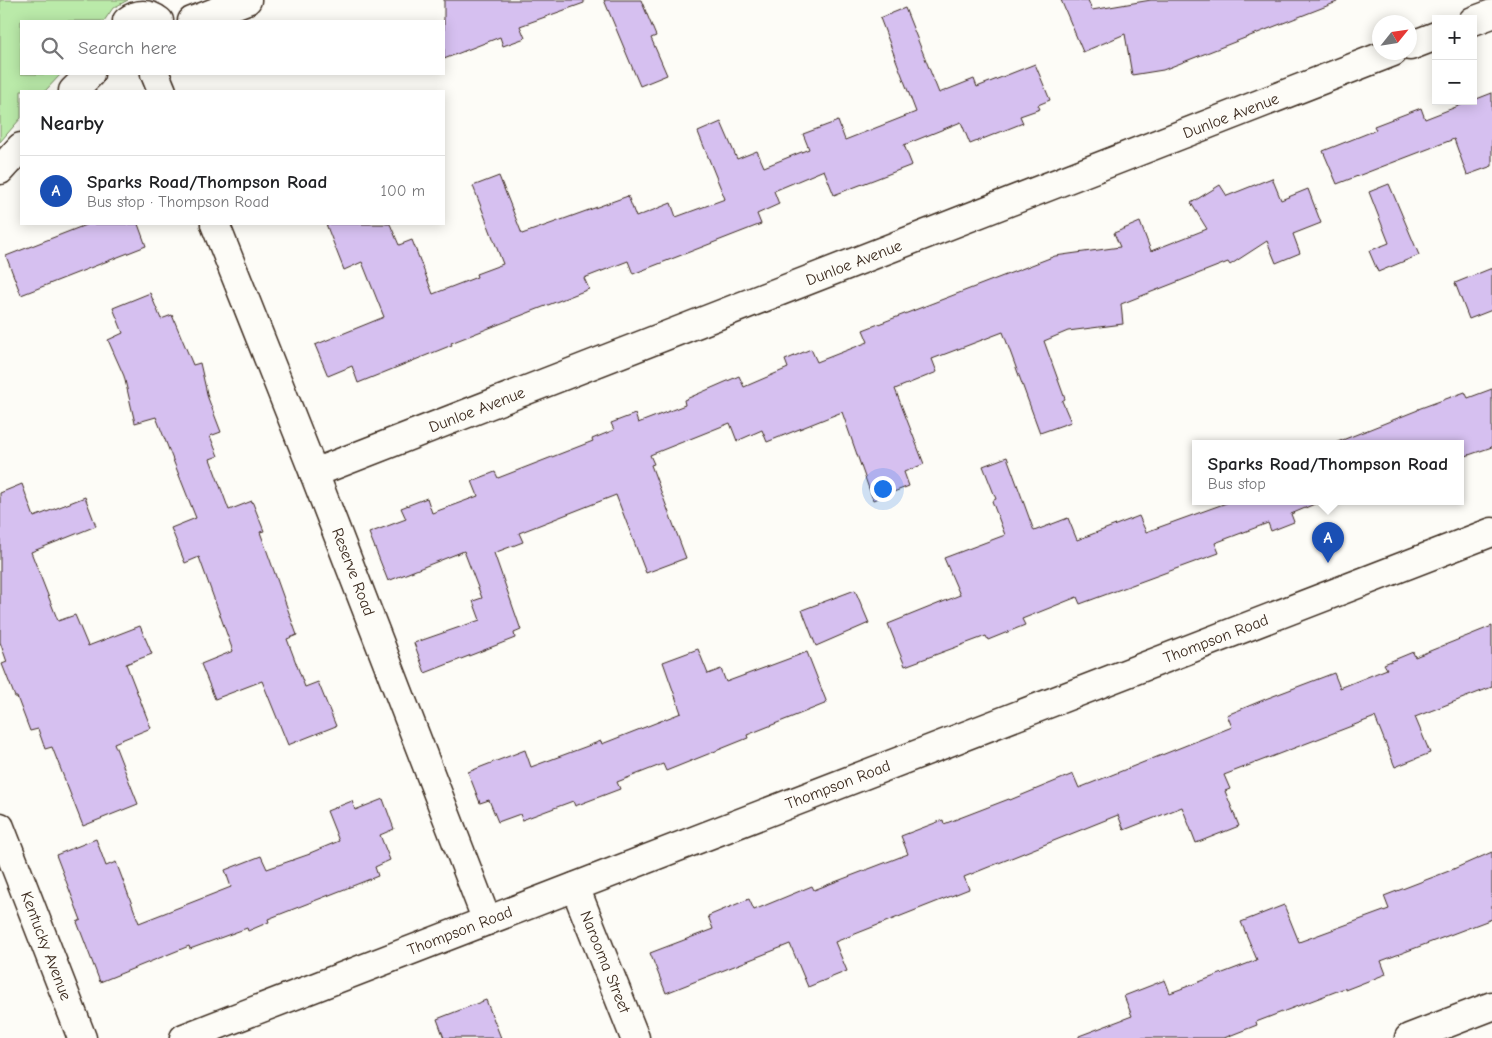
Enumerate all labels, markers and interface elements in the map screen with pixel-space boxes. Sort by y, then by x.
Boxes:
north arrow [1372,15,1417,60]
map controls [1432,15,1477,105]
button: + [1432,15,1477,60]
search box [20,20,445,75]
icon: search [38,34,66,62]
text: Search here [78,37,177,59]
button: − [1432,60,1477,105]
street label: Dunloe Avenue [1181,89,1281,143]
text: Nearby [40,111,104,135]
text: Sparks Road/Thompson Road [87,171,327,193]
text: A [52,182,60,200]
text: 100 m [381,182,425,200]
text: Bus stop · Thompson Road [87,193,269,211]
street label: Dunloe Avenue [804,236,904,290]
street label: Dunloe Avenue [427,383,527,437]
popup [1192,440,1464,505]
text: Sparks Road/Thompson Road [1208,453,1448,475]
text: Bus stop [1208,475,1266,493]
your location [870,476,896,502]
pin: A [1312,522,1344,563]
street label: Reserve Road [328,526,378,618]
street label: Thompson Road [1161,611,1271,667]
street label: Thompson Road [783,757,893,813]
street label: Kentucky Avenue [17,889,75,1003]
street label: Thompson Road [405,903,515,959]
street label: Narooma Street [576,908,634,1016]

